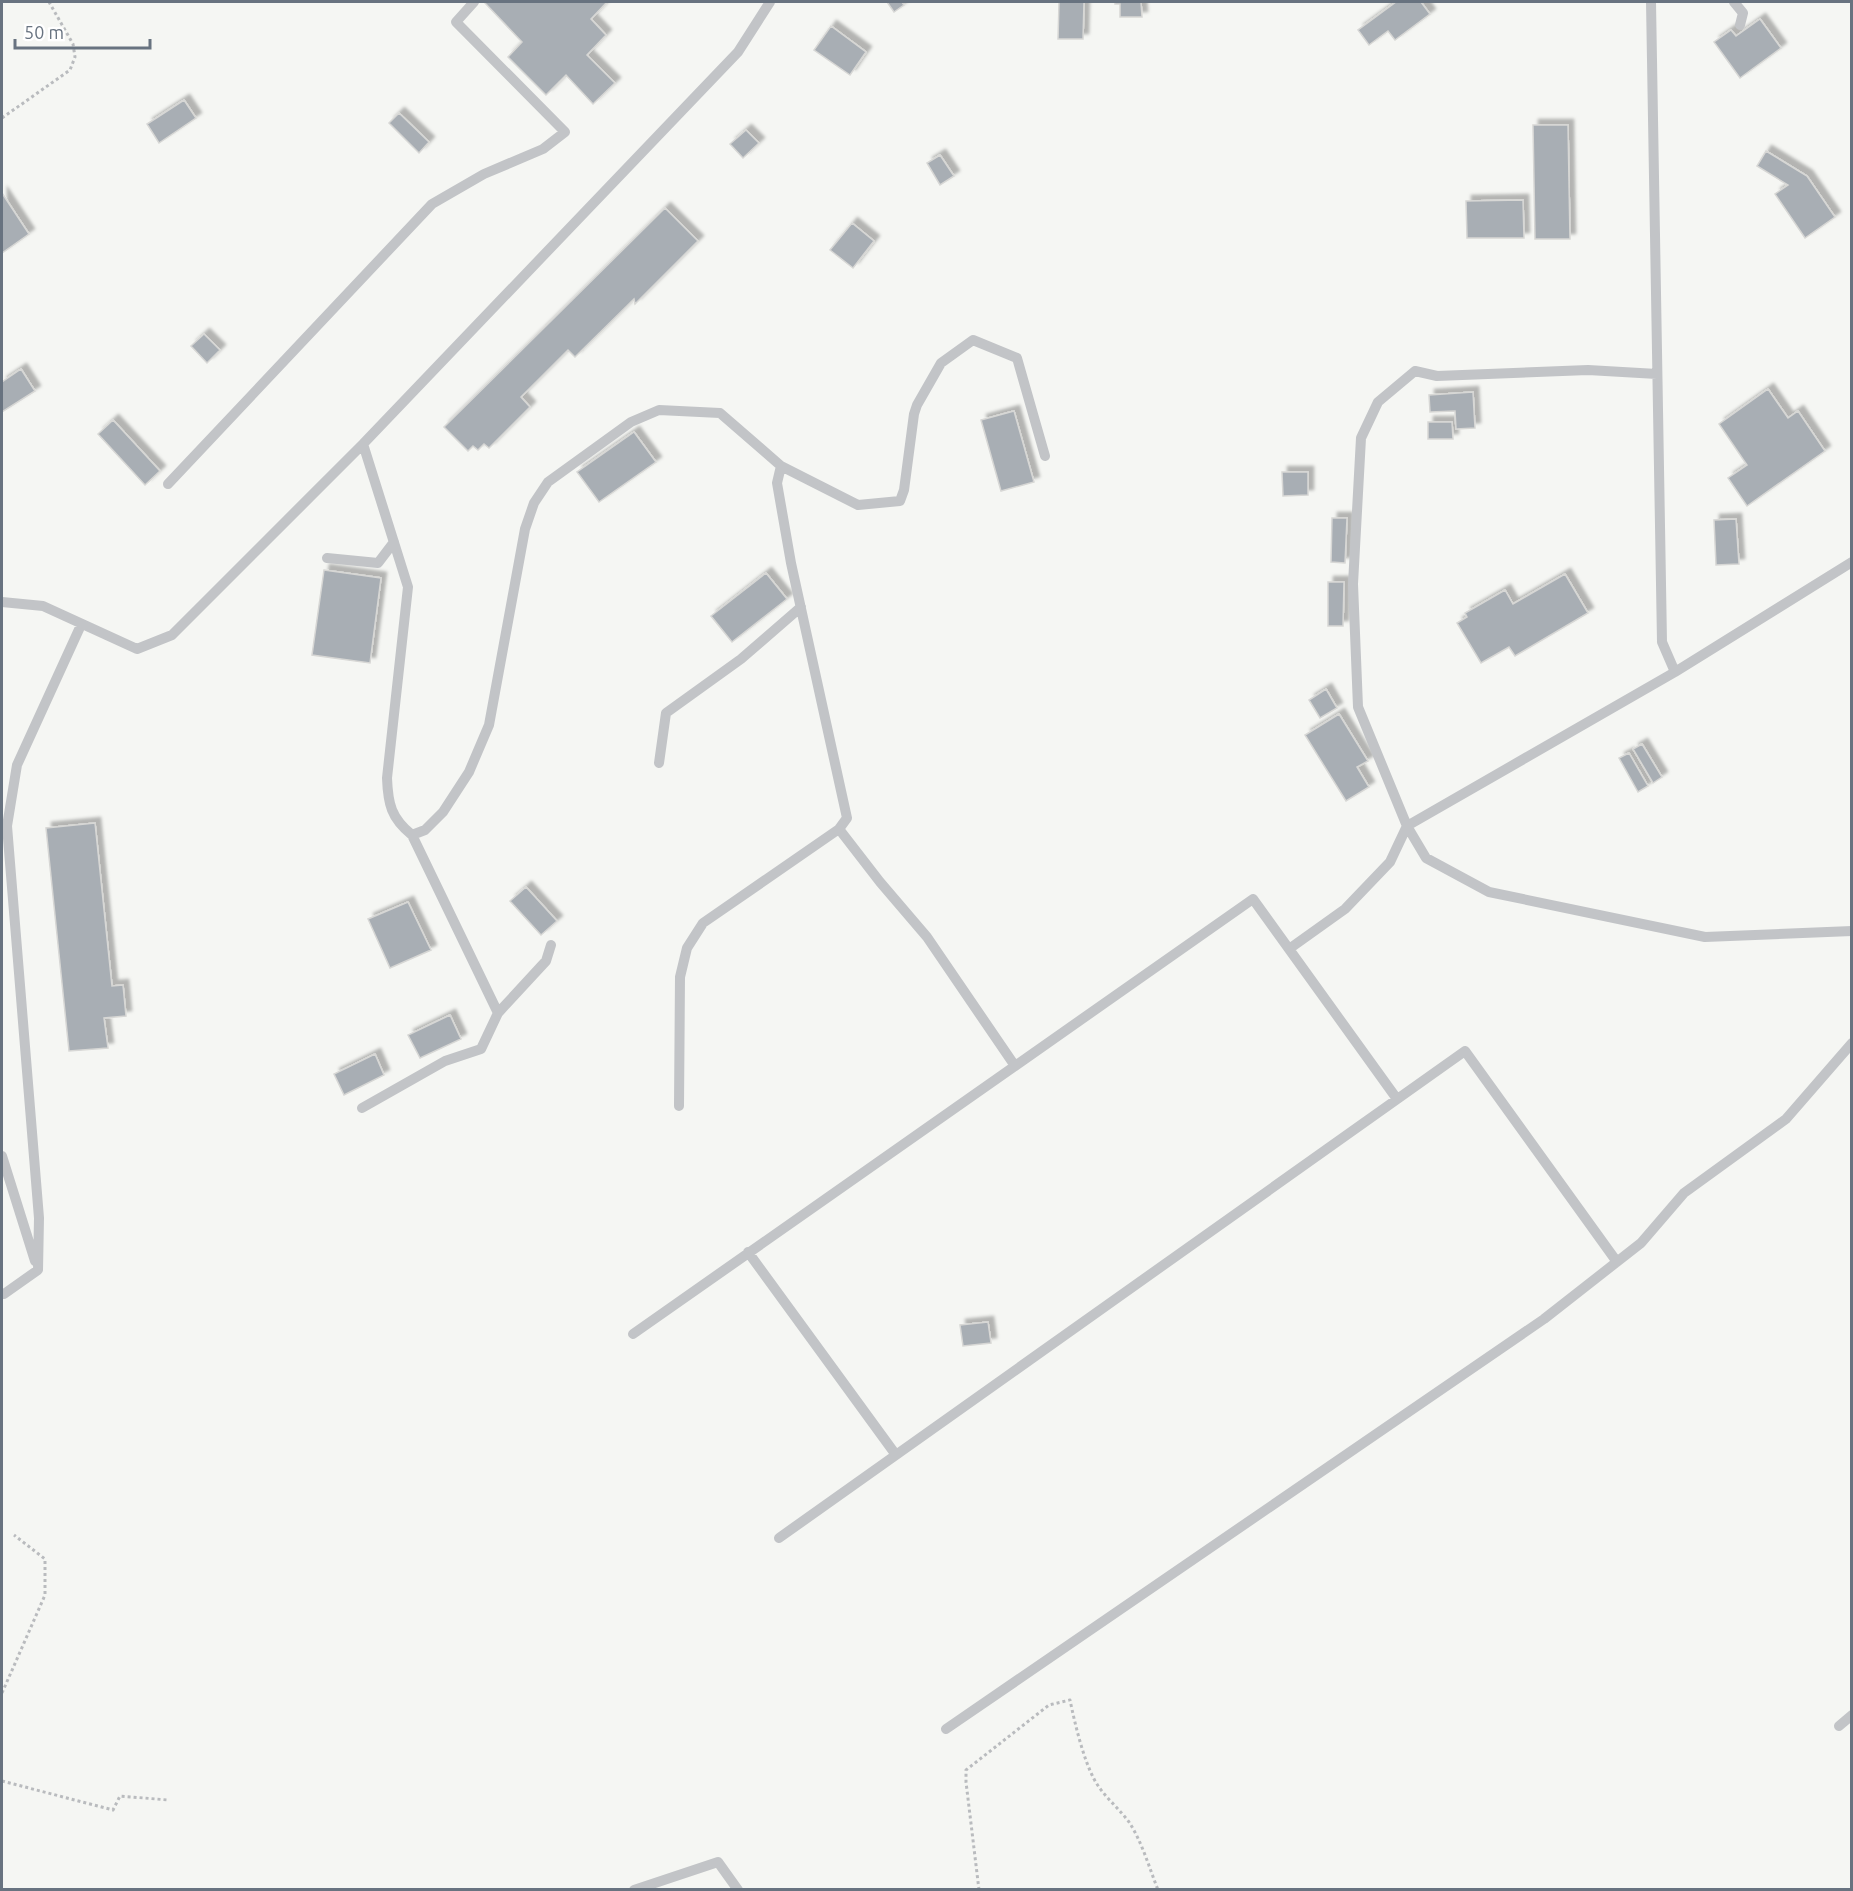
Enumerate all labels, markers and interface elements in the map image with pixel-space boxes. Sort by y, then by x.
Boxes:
scale bar [15,12,150,50]
text: 50 m [24,22,64,42]

